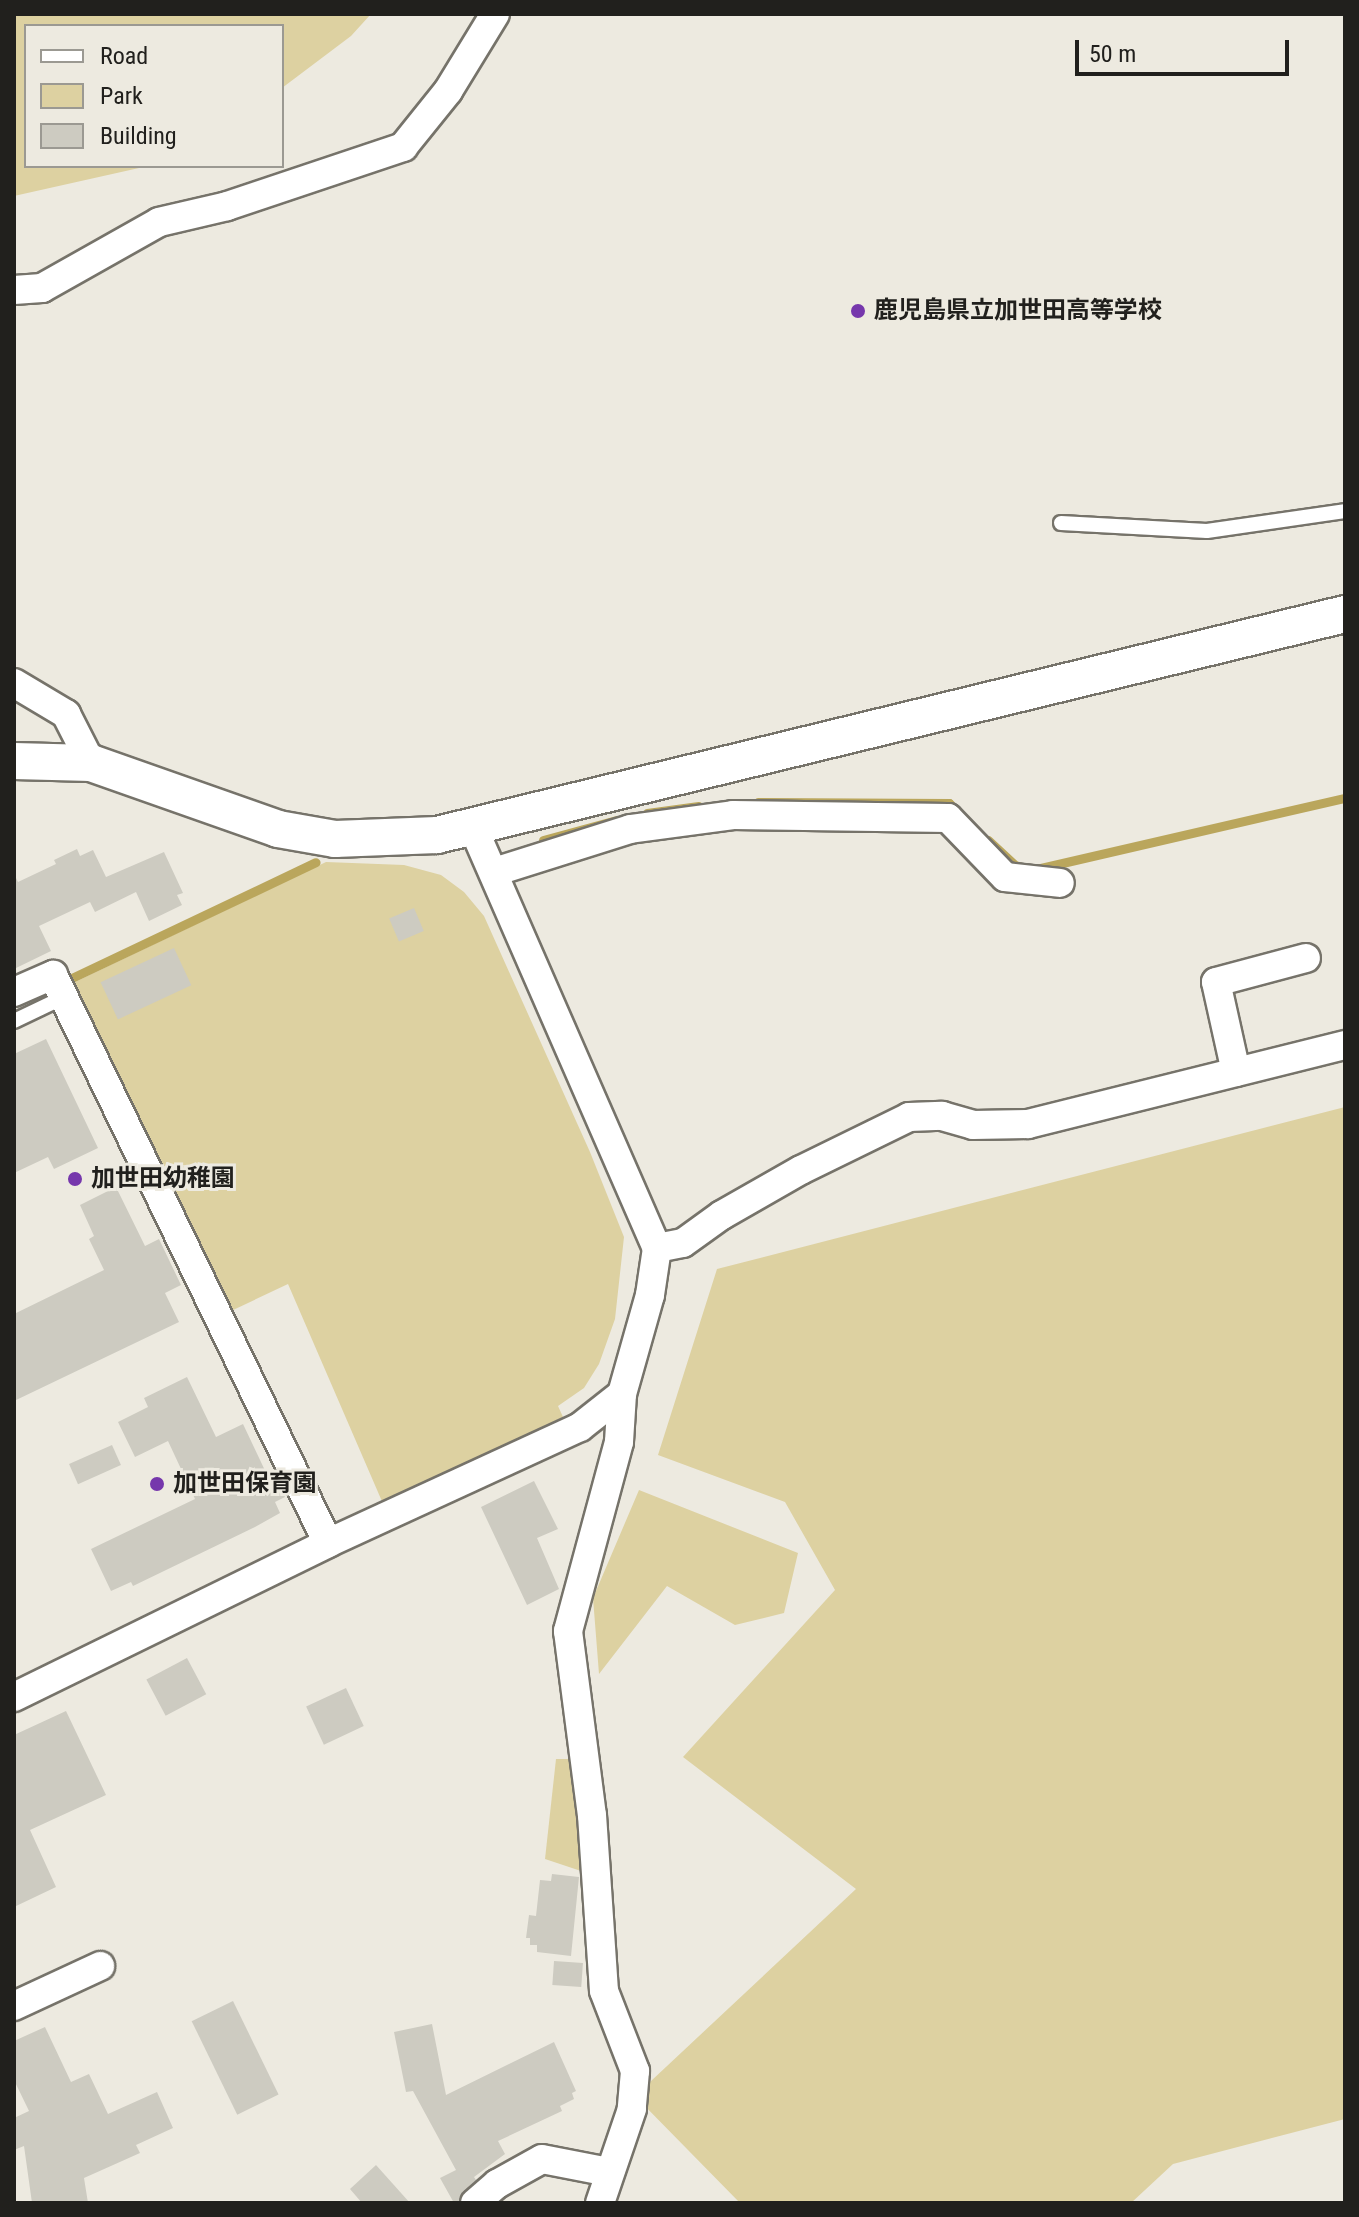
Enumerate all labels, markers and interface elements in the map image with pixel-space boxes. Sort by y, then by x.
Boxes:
legend [24,24,284,168]
scale bar [1079,24,1293,74]
text: 50 m [1089,40,1136,68]
text: Road [100,42,148,70]
text: Park [100,82,143,110]
text: Building [100,122,177,150]
place label: 鹿児島県立加世田高等学校 [874,297,1162,325]
marker: 鹿児島県立加世田高等学校 [849,302,867,320]
place label: 加世田幼稚園 [91,1165,235,1193]
marker: 加世田幼稚園 [66,1170,84,1188]
place label: 加世田保育園 [173,1470,317,1498]
marker: 加世田保育園 [148,1475,166,1493]

